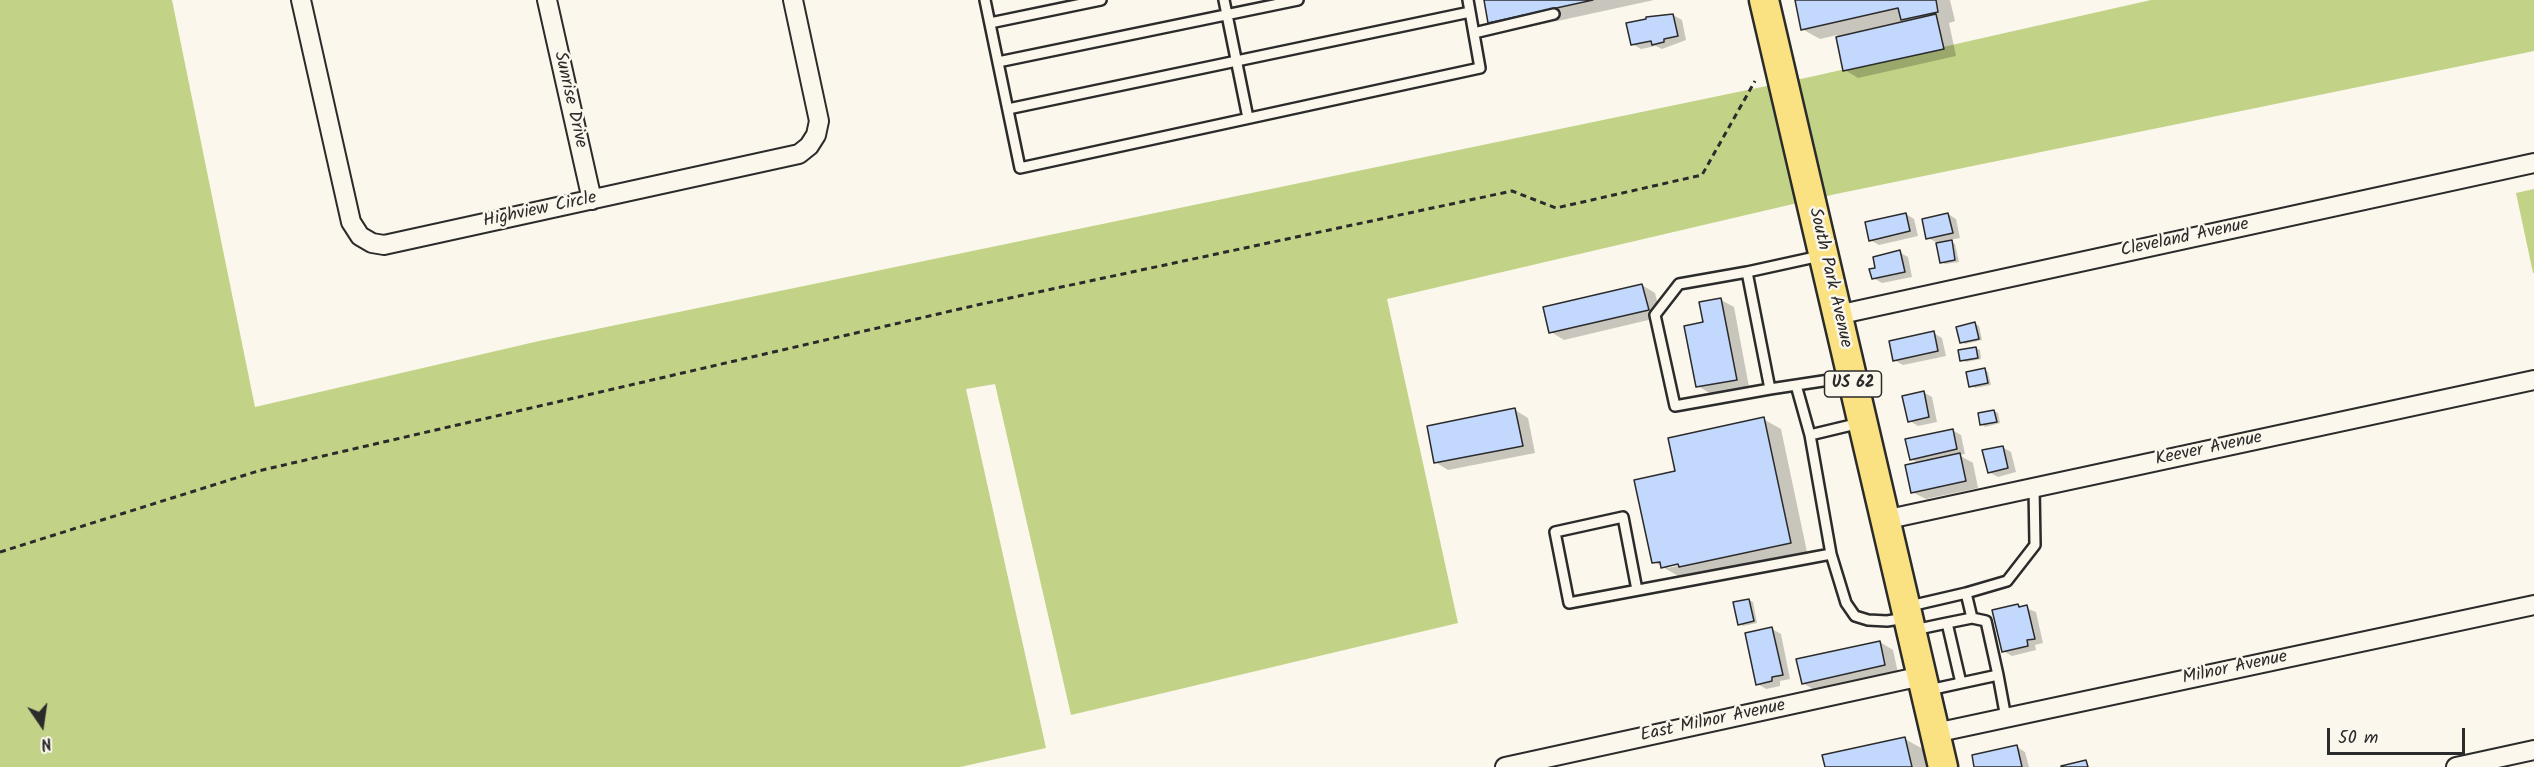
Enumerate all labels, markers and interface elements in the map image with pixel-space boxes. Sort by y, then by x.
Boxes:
street label: Sunrise Drive [547,50,591,150]
street label: Highview Circle [481,188,599,234]
street label: South Park Avenue [1802,206,1856,350]
street label: Cleveland Avenue [2119,215,2251,263]
road number: US 62 [1824,371,1882,397]
street label: Keever Avenue [2154,428,2264,472]
street label: Milnor Avenue [2181,647,2289,691]
north arrow [12,695,72,755]
street label: East Milnor Avenue [1639,696,1787,748]
scale bar [2330,716,2468,754]
text: 50 m [2338,724,2378,753]
text: N [38,730,54,756]

